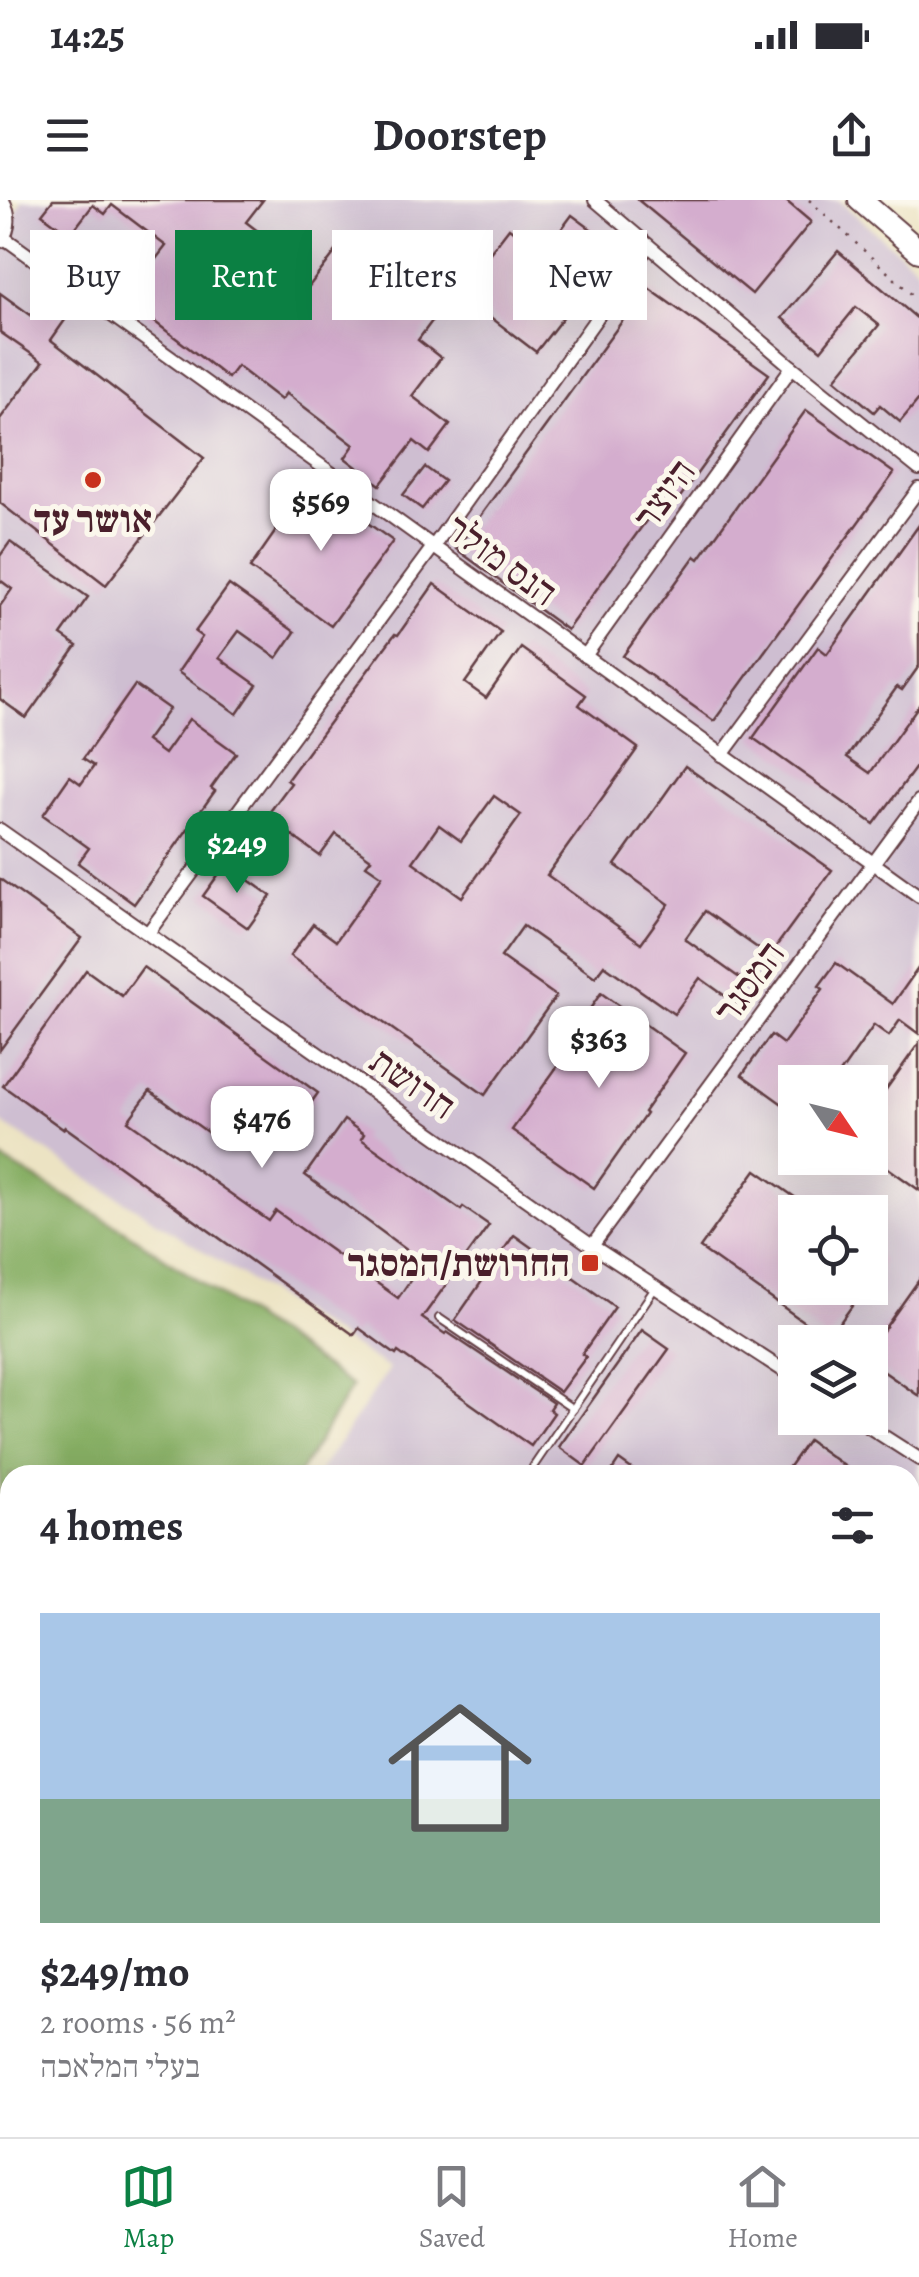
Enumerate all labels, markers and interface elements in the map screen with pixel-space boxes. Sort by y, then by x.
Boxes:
text: 14:25 [50,9,125,61]
text: Doorstep [372,104,547,166]
icon: menu [40,108,95,163]
icon: share [824,108,879,163]
chip: Buy [30,230,155,320]
chip: Rent [175,230,312,320]
chip: Filters [332,230,493,320]
chip: New [513,230,647,320]
street label: היוצר [621,448,707,540]
marker: אושר עד [82,469,104,491]
pin: $569 [262,469,380,554]
text: $569 [292,479,350,523]
place label: אושר עד [34,493,152,545]
street label: הנס מולר [436,502,568,618]
pin: $249 [178,811,296,896]
text: $249 [207,821,267,865]
street label: המסגר [701,930,797,1034]
pin: $363 [540,1006,658,1091]
text: $363 [570,1016,628,1060]
street label: חרושת [360,1035,466,1131]
north arrow [778,1065,888,1175]
map controls [778,1065,888,1435]
pin: $476 [203,1086,321,1171]
text: $476 [233,1096,291,1140]
button: locate [778,1195,888,1305]
place label: החרושת/המסגר [347,1237,570,1289]
marker: החרושת/המסגר [579,1252,601,1274]
button: layers [778,1325,888,1435]
text: 4 homes [40,1497,183,1554]
icon: filters [825,1498,880,1553]
icon: home [370,1678,550,1858]
text: $249/mo [40,1943,190,2000]
text: 2 rooms · 56 m² [40,2000,236,2044]
text: בעלי המלאכה [40,2044,200,2088]
tab: Map [121,2159,176,2257]
tab: Saved [419,2159,485,2257]
tab: Home [727,2159,798,2257]

